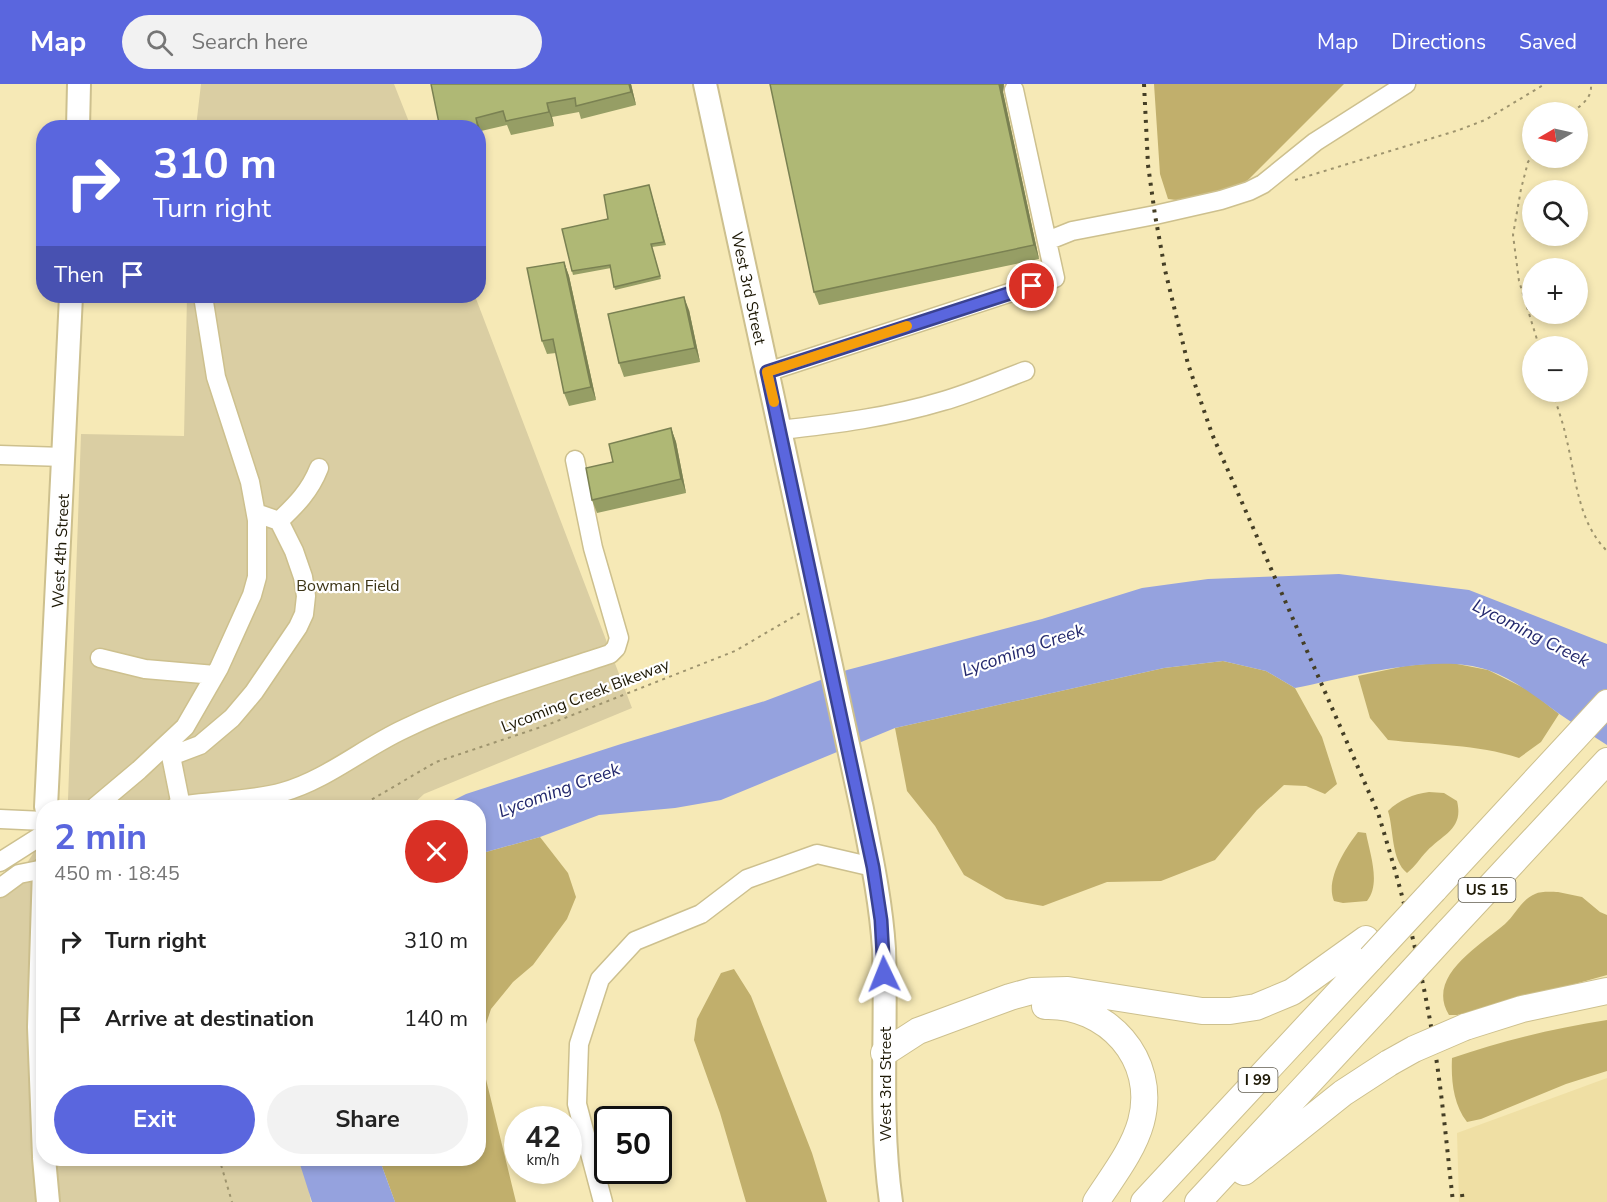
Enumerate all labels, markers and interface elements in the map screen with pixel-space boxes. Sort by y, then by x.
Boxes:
search box [122,15,542,69]
text: Map [30,23,86,61]
icon: search [143,26,176,59]
text: Search here [191,27,308,57]
text: Map [1317,28,1358,56]
text: Directions [1391,28,1486,56]
text: Saved [1519,28,1577,56]
north arrow [1522,102,1588,168]
map controls [1522,102,1588,402]
text: 310 m [153,136,277,193]
icon: right [54,144,132,222]
button: search [1522,180,1588,246]
text: Turn right [153,190,271,227]
street label: West 3rd Street [725,230,771,347]
icon: arrive [116,258,149,291]
button: + [1522,258,1588,324]
text: Then [54,260,104,290]
pin [1006,260,1057,311]
icon: arrive [1015,269,1048,302]
button: − [1522,336,1588,402]
street label: West 4th Street [47,493,75,609]
park label: Bowman Field [296,575,400,597]
water label: Lycoming Creek [1469,593,1594,673]
water label: Lycoming Creek [959,618,1088,682]
street label: Lycoming Creek Bikeway [498,653,673,738]
water label: Lycoming Creek [495,757,624,823]
text: 2 min [54,813,147,862]
button: close [405,820,468,883]
text: 450 m · 18:45 [54,860,180,887]
road number: US 15 [1458,878,1516,902]
icon: right [54,925,87,958]
text: Turn right [105,926,206,956]
text: 310 m [404,926,468,956]
position arrow [852,942,916,1006]
icon: arrive [54,1003,87,1036]
text: Arrive at destination [105,1004,314,1034]
text: 140 m [404,1004,468,1034]
street label: West 3rd Street [875,1026,897,1141]
road number: I 99 [1238,1068,1278,1092]
button: Exit [54,1085,255,1154]
button: Share [267,1085,468,1154]
speed limit sign: 50 [594,1106,672,1184]
text: 42 [525,1117,561,1158]
text: km/h [526,1150,560,1170]

